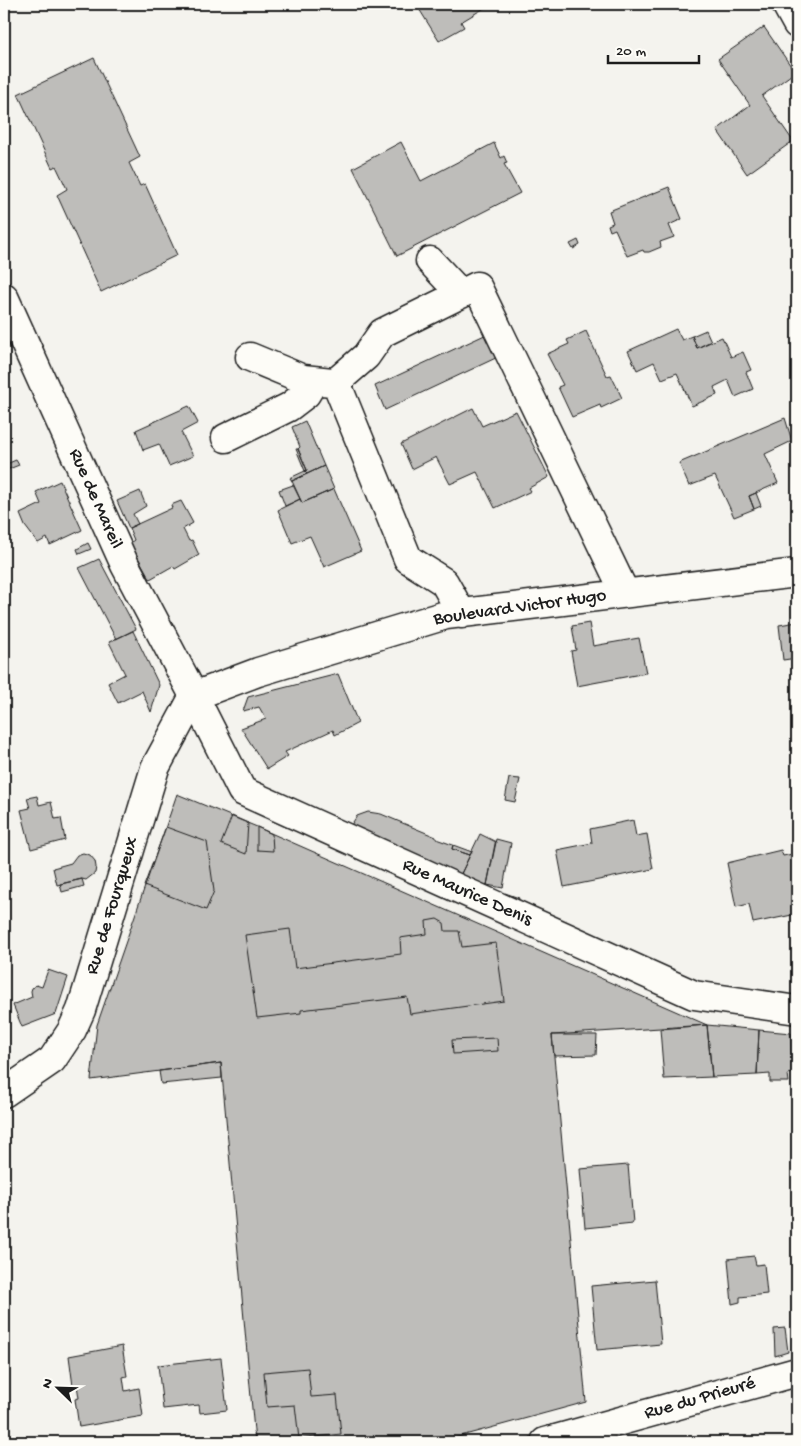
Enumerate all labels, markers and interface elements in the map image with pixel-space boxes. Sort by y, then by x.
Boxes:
scale bar [608,32,700,64]
text: 20 m [616,43,646,61]
street label: Rue de Mareil [63,445,127,553]
street label: Boulevard Victor Hugo [431,584,608,632]
street label: Rue de Fourqueux [81,834,145,978]
street label: Rue Maurice Denis [398,854,536,932]
north arrow [32,1364,82,1414]
street label: Rue du Prieuré [642,1372,758,1426]
text: N [39,1376,58,1391]

